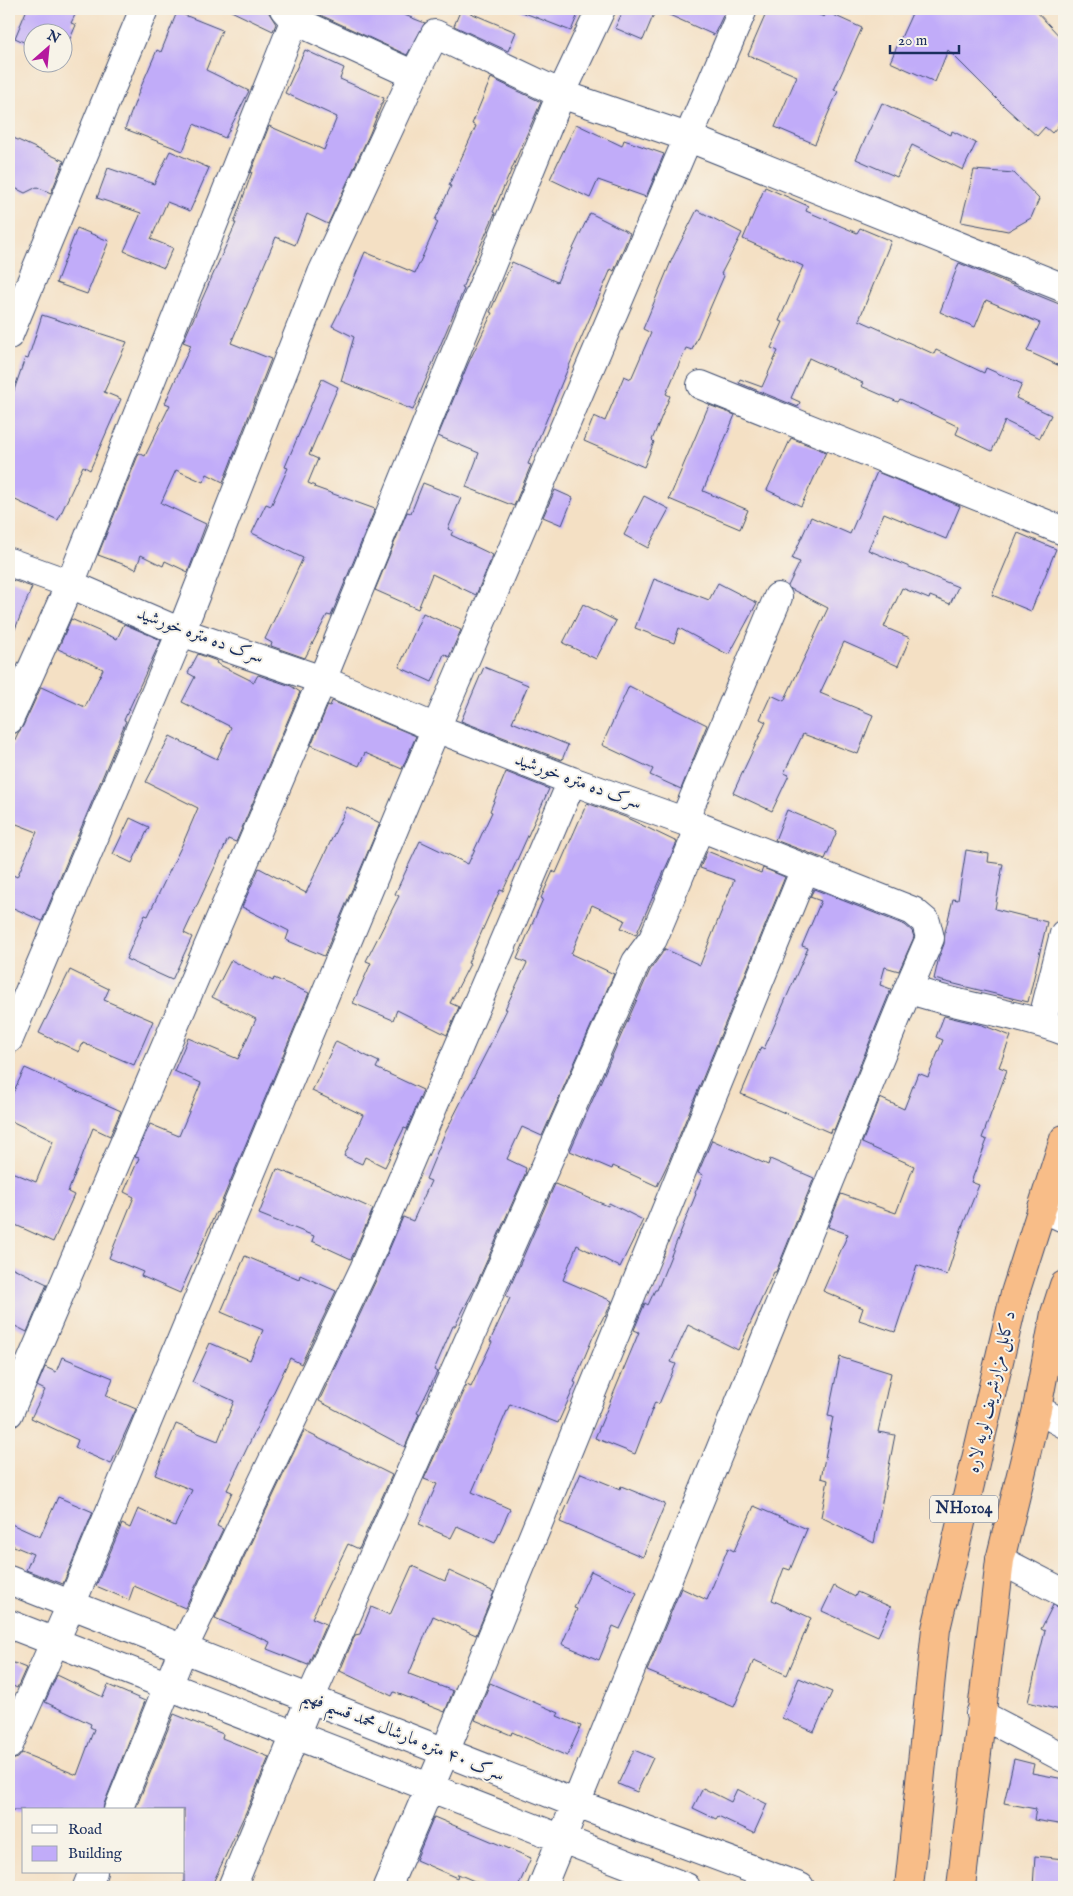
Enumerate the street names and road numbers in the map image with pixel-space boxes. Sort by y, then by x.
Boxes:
street label: سرک ده متره خورشید [133,602,267,670]
street label: سرک ده متره خورشید [511,748,645,816]
street label: د کابل مزارشریف لویه لاره [962,1309,1022,1475]
road number: NH0104 [930,1496,998,1522]
street label: سرک ۴۰ متره مارشال محمد قسیم فهیم [296,1685,508,1792]

